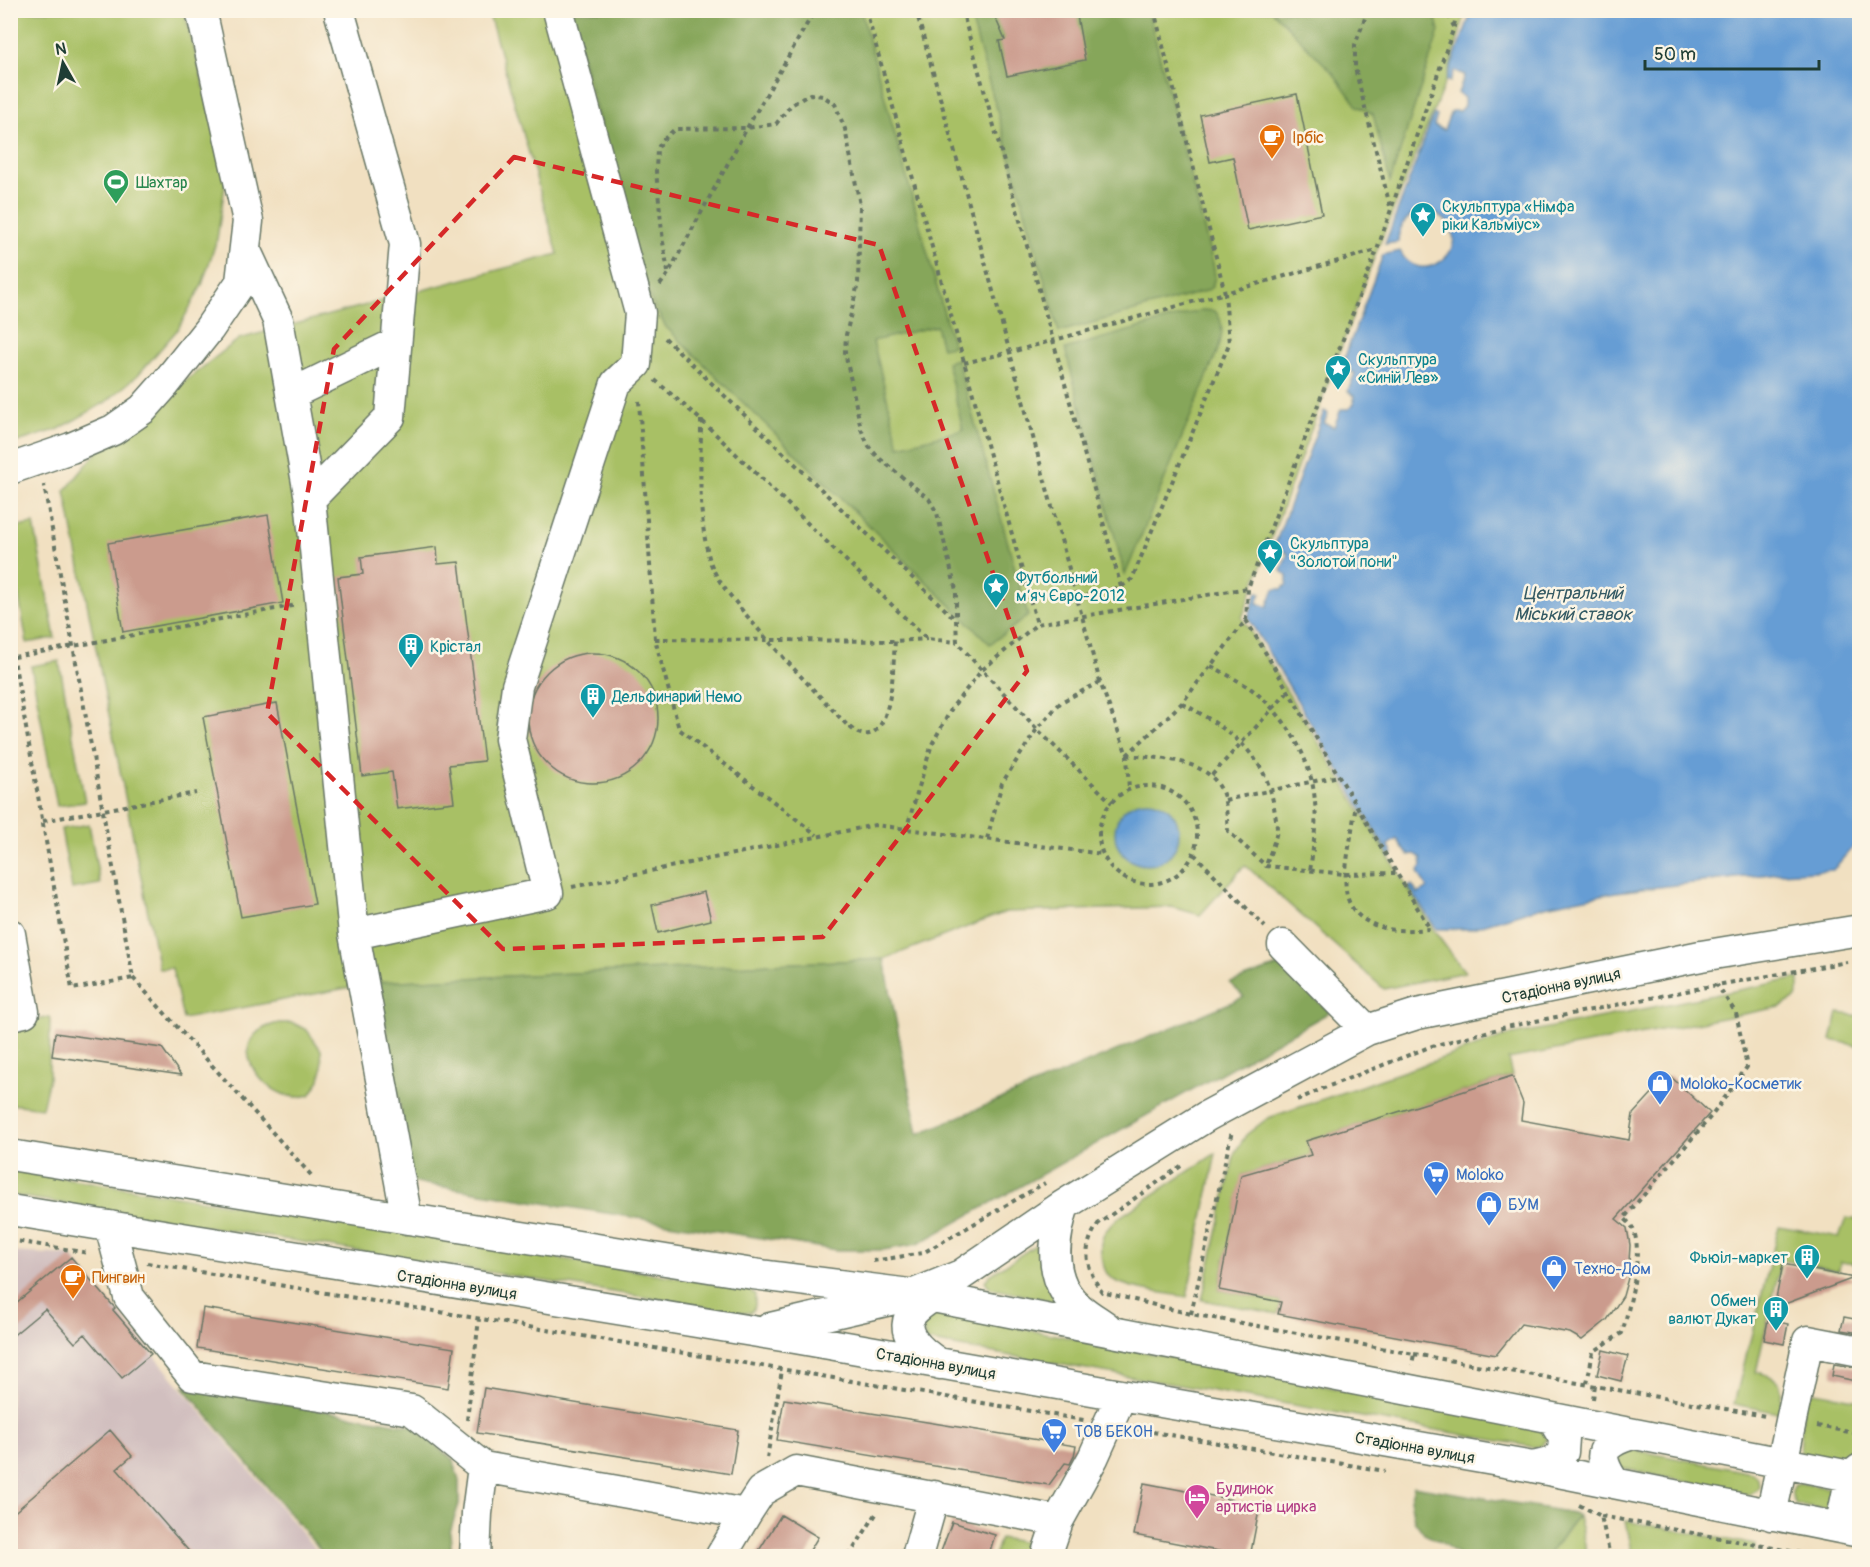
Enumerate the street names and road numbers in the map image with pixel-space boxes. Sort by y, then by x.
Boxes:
street label: Стадіонна вулиця [1500,964,1622,1008]
street label: Стадіонна вулиця [396,1266,518,1304]
street label: Стадіонна вулиця [874,1344,997,1384]
street label: Стадіонна вулиця [1353,1428,1476,1468]

